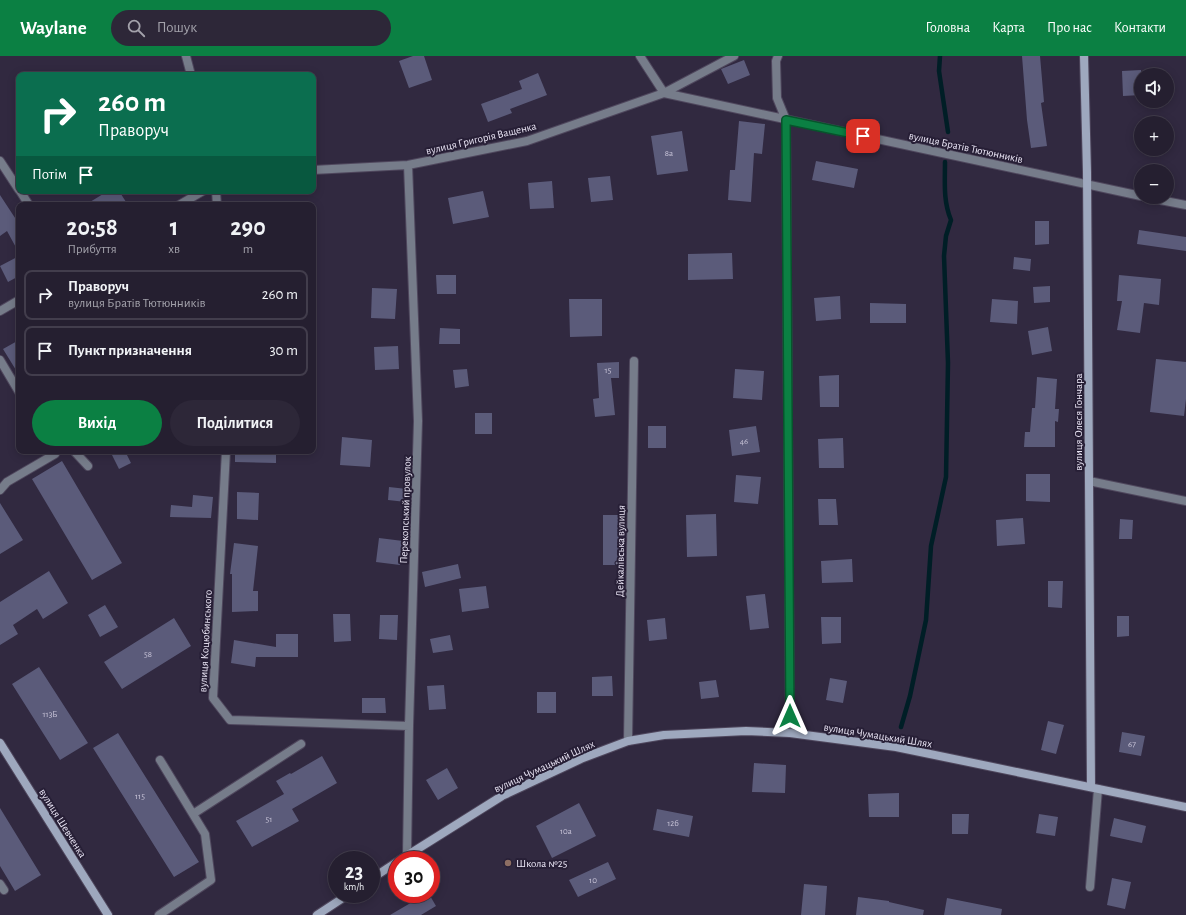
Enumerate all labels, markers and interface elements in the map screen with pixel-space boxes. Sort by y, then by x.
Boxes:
search box [111,10,391,46]
icon: search [125,17,147,39]
text: Waylane [20,19,87,38]
text: Пошук [157,20,197,35]
text: Головна [925,21,970,35]
text: Карта [992,21,1025,35]
text: Про нас [1047,21,1092,35]
text: Контакти [1114,21,1166,35]
map controls [1134,68,1174,204]
button: sound [1134,68,1174,108]
icon: right [32,88,84,140]
text: 260 m [98,89,166,117]
button: + [1134,116,1174,156]
pin [846,119,880,153]
street label: вулиця Григорія Ващенка [425,120,537,157]
text: Праворуч [98,122,169,140]
icon: arrive [852,125,874,147]
street label: вулиця Братів Тютюнників [908,130,1024,165]
house number: 8а [665,149,673,158]
icon: arrive [75,164,97,186]
button: − [1134,164,1174,204]
text: Потім [32,167,67,182]
text: 20:58 [66,216,118,240]
text: 1 [170,216,178,240]
text: 290 [230,216,266,240]
text: Прибуття [67,243,117,256]
text: хв [168,243,180,256]
text: m [243,243,253,256]
text: Праворуч [68,279,129,294]
icon: right [34,284,56,306]
text: 260 m [262,287,298,302]
text: вулиця Братів Тютюнників [68,297,205,310]
icon: arrive [34,340,56,362]
text: Пункт призначення [68,343,192,358]
text: 30 m [269,343,298,358]
house number: 15 [605,366,612,375]
street label: вулиця Олеся Гончара [1073,373,1084,471]
button: Вихід [32,400,162,446]
button: Поділитися [170,400,300,446]
house number: 46 [740,437,748,446]
street label: Перекопський провулок [398,456,413,564]
street label: Дейкалівська вулиця [614,505,627,597]
street label: вулиця Коцюбинського [197,590,214,693]
house number: 58 [144,650,152,659]
position arrow [769,695,811,737]
house number: 113Б [42,710,58,719]
street label: вулиця Чумацький Шлях [823,721,933,750]
street label: вулиця Чумацький Шлях [492,738,596,795]
house number: 67 [1128,740,1136,749]
street label: вулиця Шевченка [37,787,88,860]
house number: 115 [135,792,145,801]
house number: 51 [266,815,272,824]
house number: 12б [667,819,679,828]
house number: 10а [560,827,572,836]
speed limit sign: 30 [388,851,440,903]
marker: Школа №25 [503,858,513,868]
place label: Школа №25 [516,858,568,869]
text: 23 [345,862,363,882]
house number: 10 [589,876,597,885]
text: km/h [344,882,364,892]

